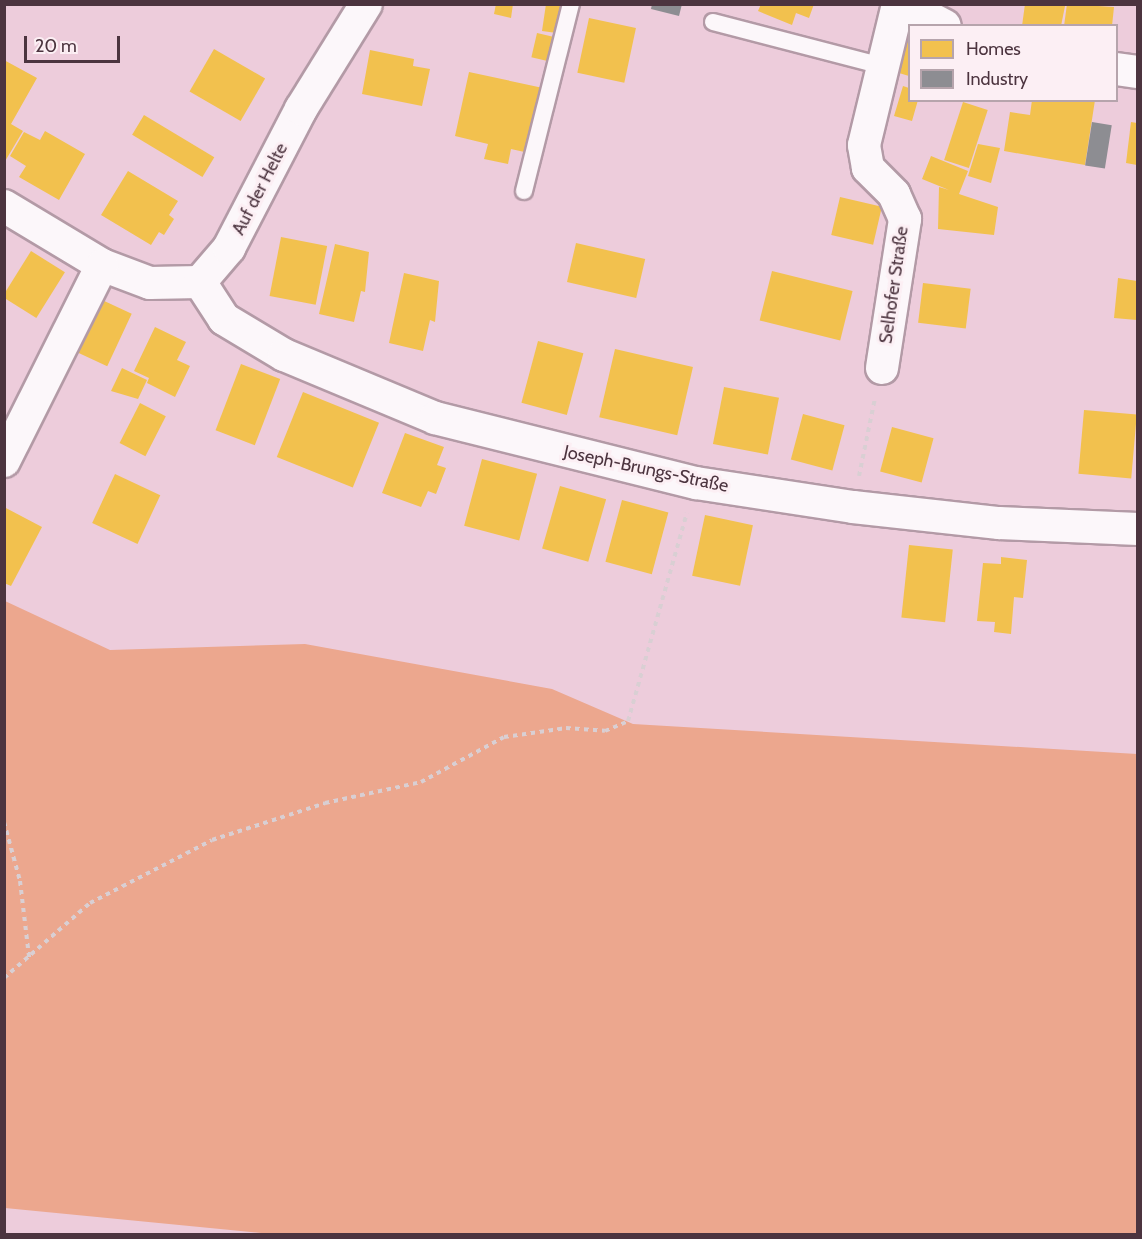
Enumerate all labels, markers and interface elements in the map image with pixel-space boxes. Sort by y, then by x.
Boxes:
scale bar [27,24,123,62]
legend [908,24,1118,102]
text: 20 m [35,35,77,57]
text: Homes [966,38,1021,60]
text: Industry [966,68,1028,90]
street label: Auf der Helte [228,139,292,239]
street label: Selhofer Straße [875,225,913,345]
street label: Joseph-Brungs-Straße [562,441,730,497]

